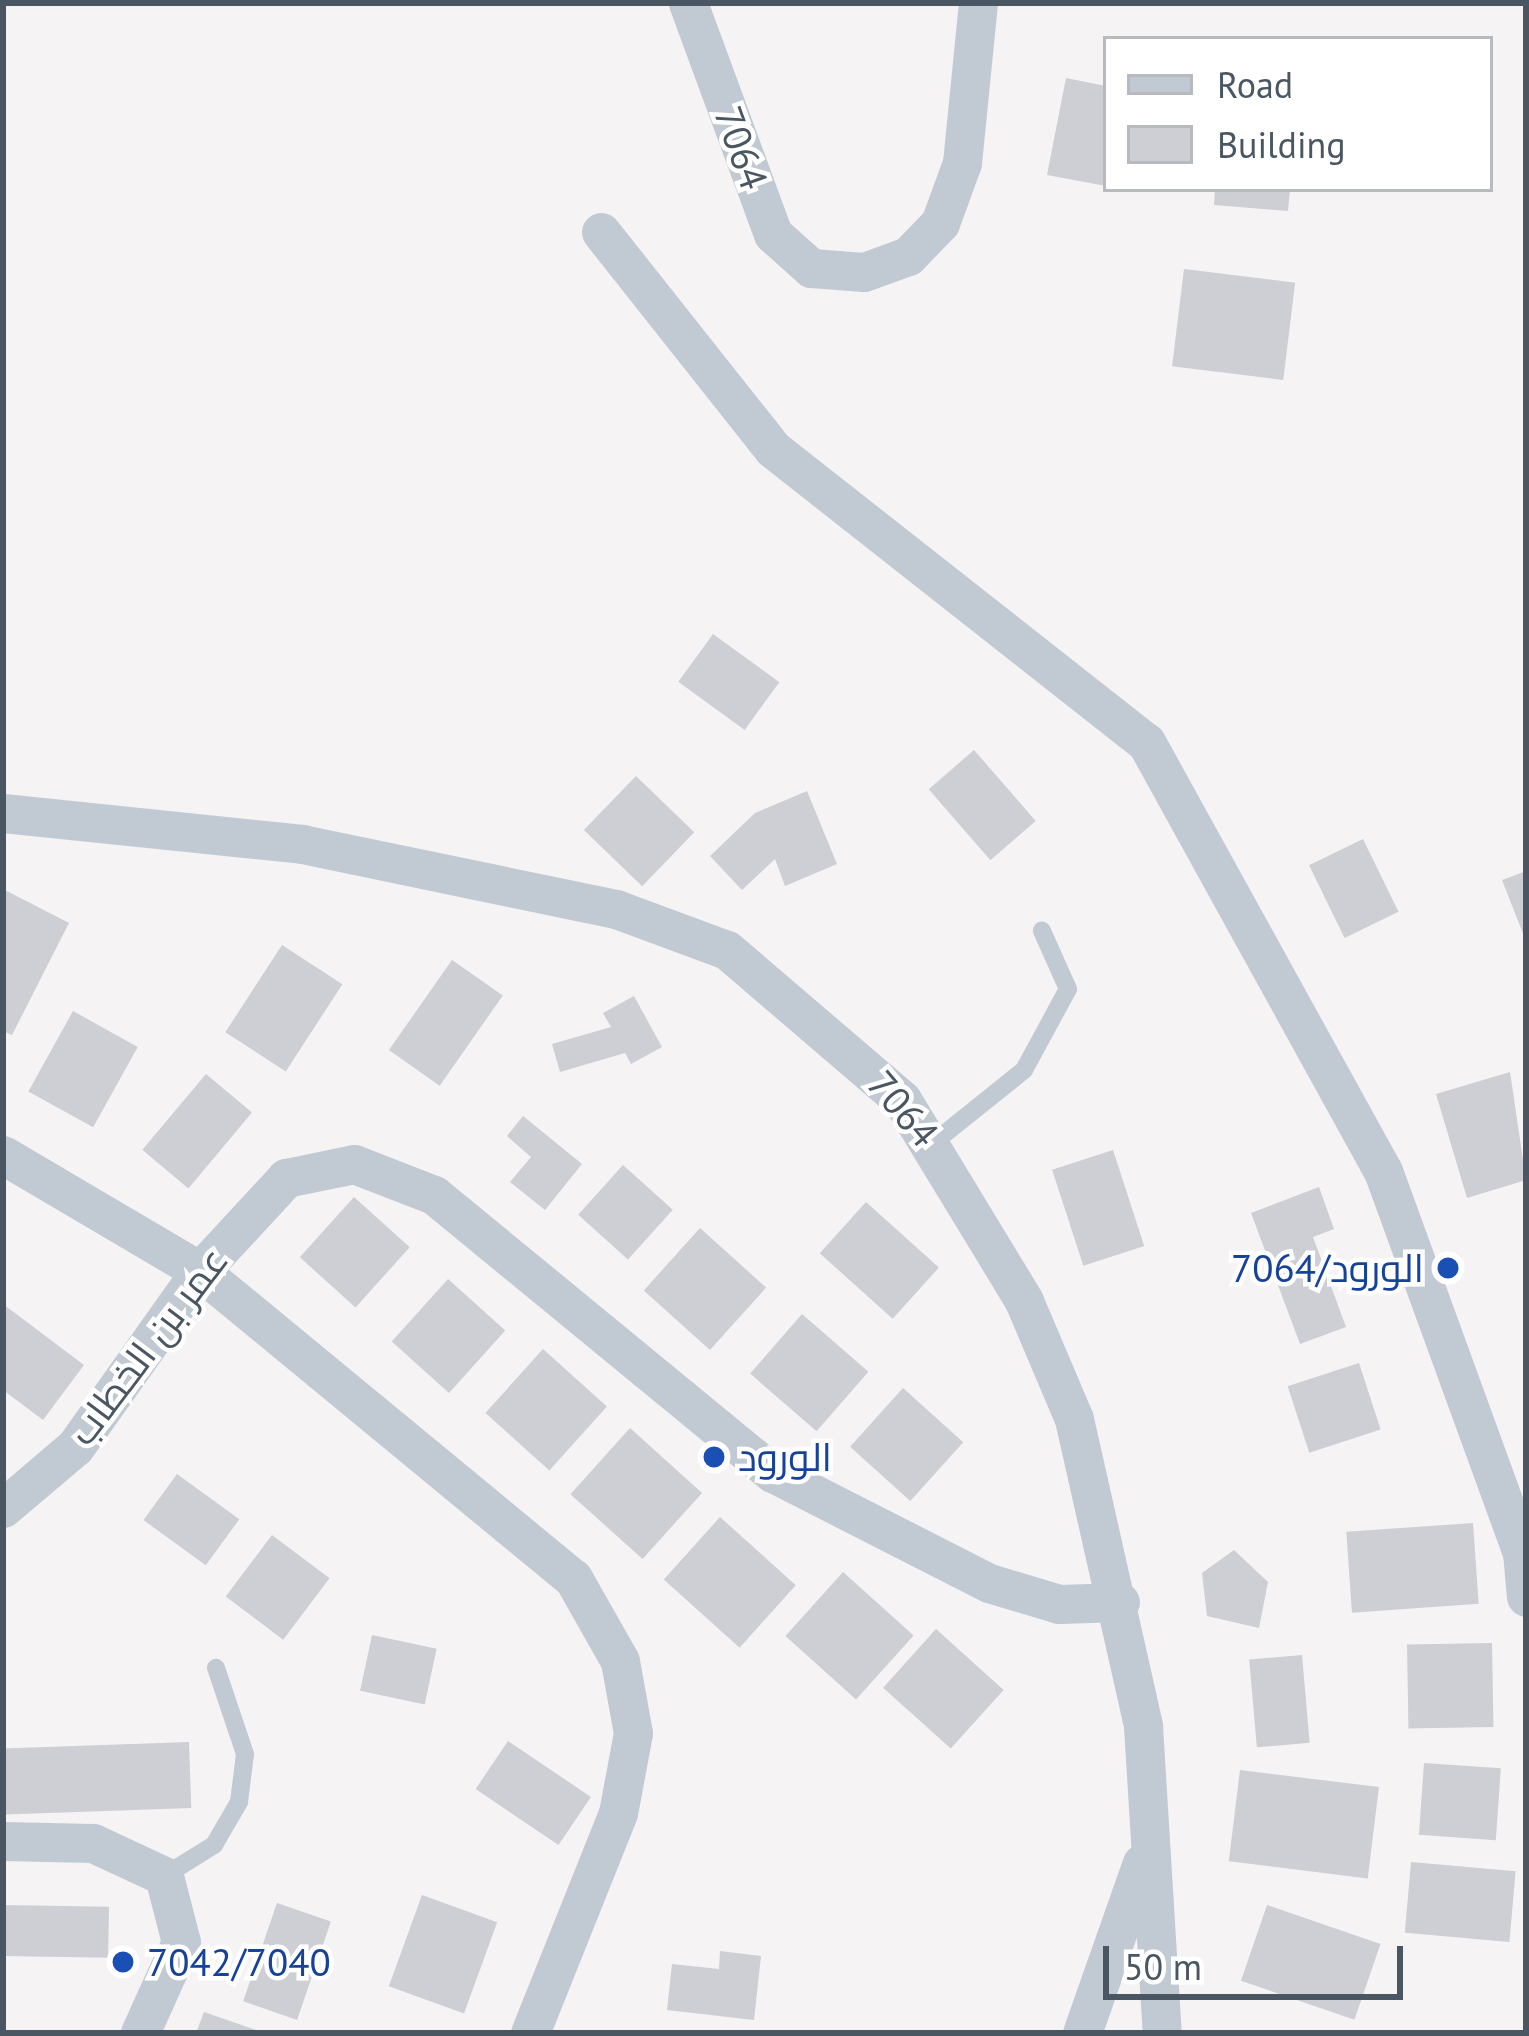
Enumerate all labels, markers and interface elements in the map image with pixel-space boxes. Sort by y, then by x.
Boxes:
legend [1103,36,1493,192]
text: Road [1217,61,1293,108]
street label: 7064 [704,100,778,196]
text: Building [1217,121,1346,168]
street label: 7064 [858,1061,948,1157]
street label: عمر بن الخطاب [58,1238,238,1454]
place label: الورود/7064 [1231,1245,1424,1291]
marker: الورود/7064 [1435,1255,1461,1281]
place label: الورود [738,1434,832,1480]
marker: الورود [701,1444,727,1470]
scale bar [1109,1922,1409,1996]
place label: 7042/7040 [147,1939,331,1985]
text: 50 m [1124,1943,1202,1990]
marker: 7042/7040 [110,1949,136,1975]

